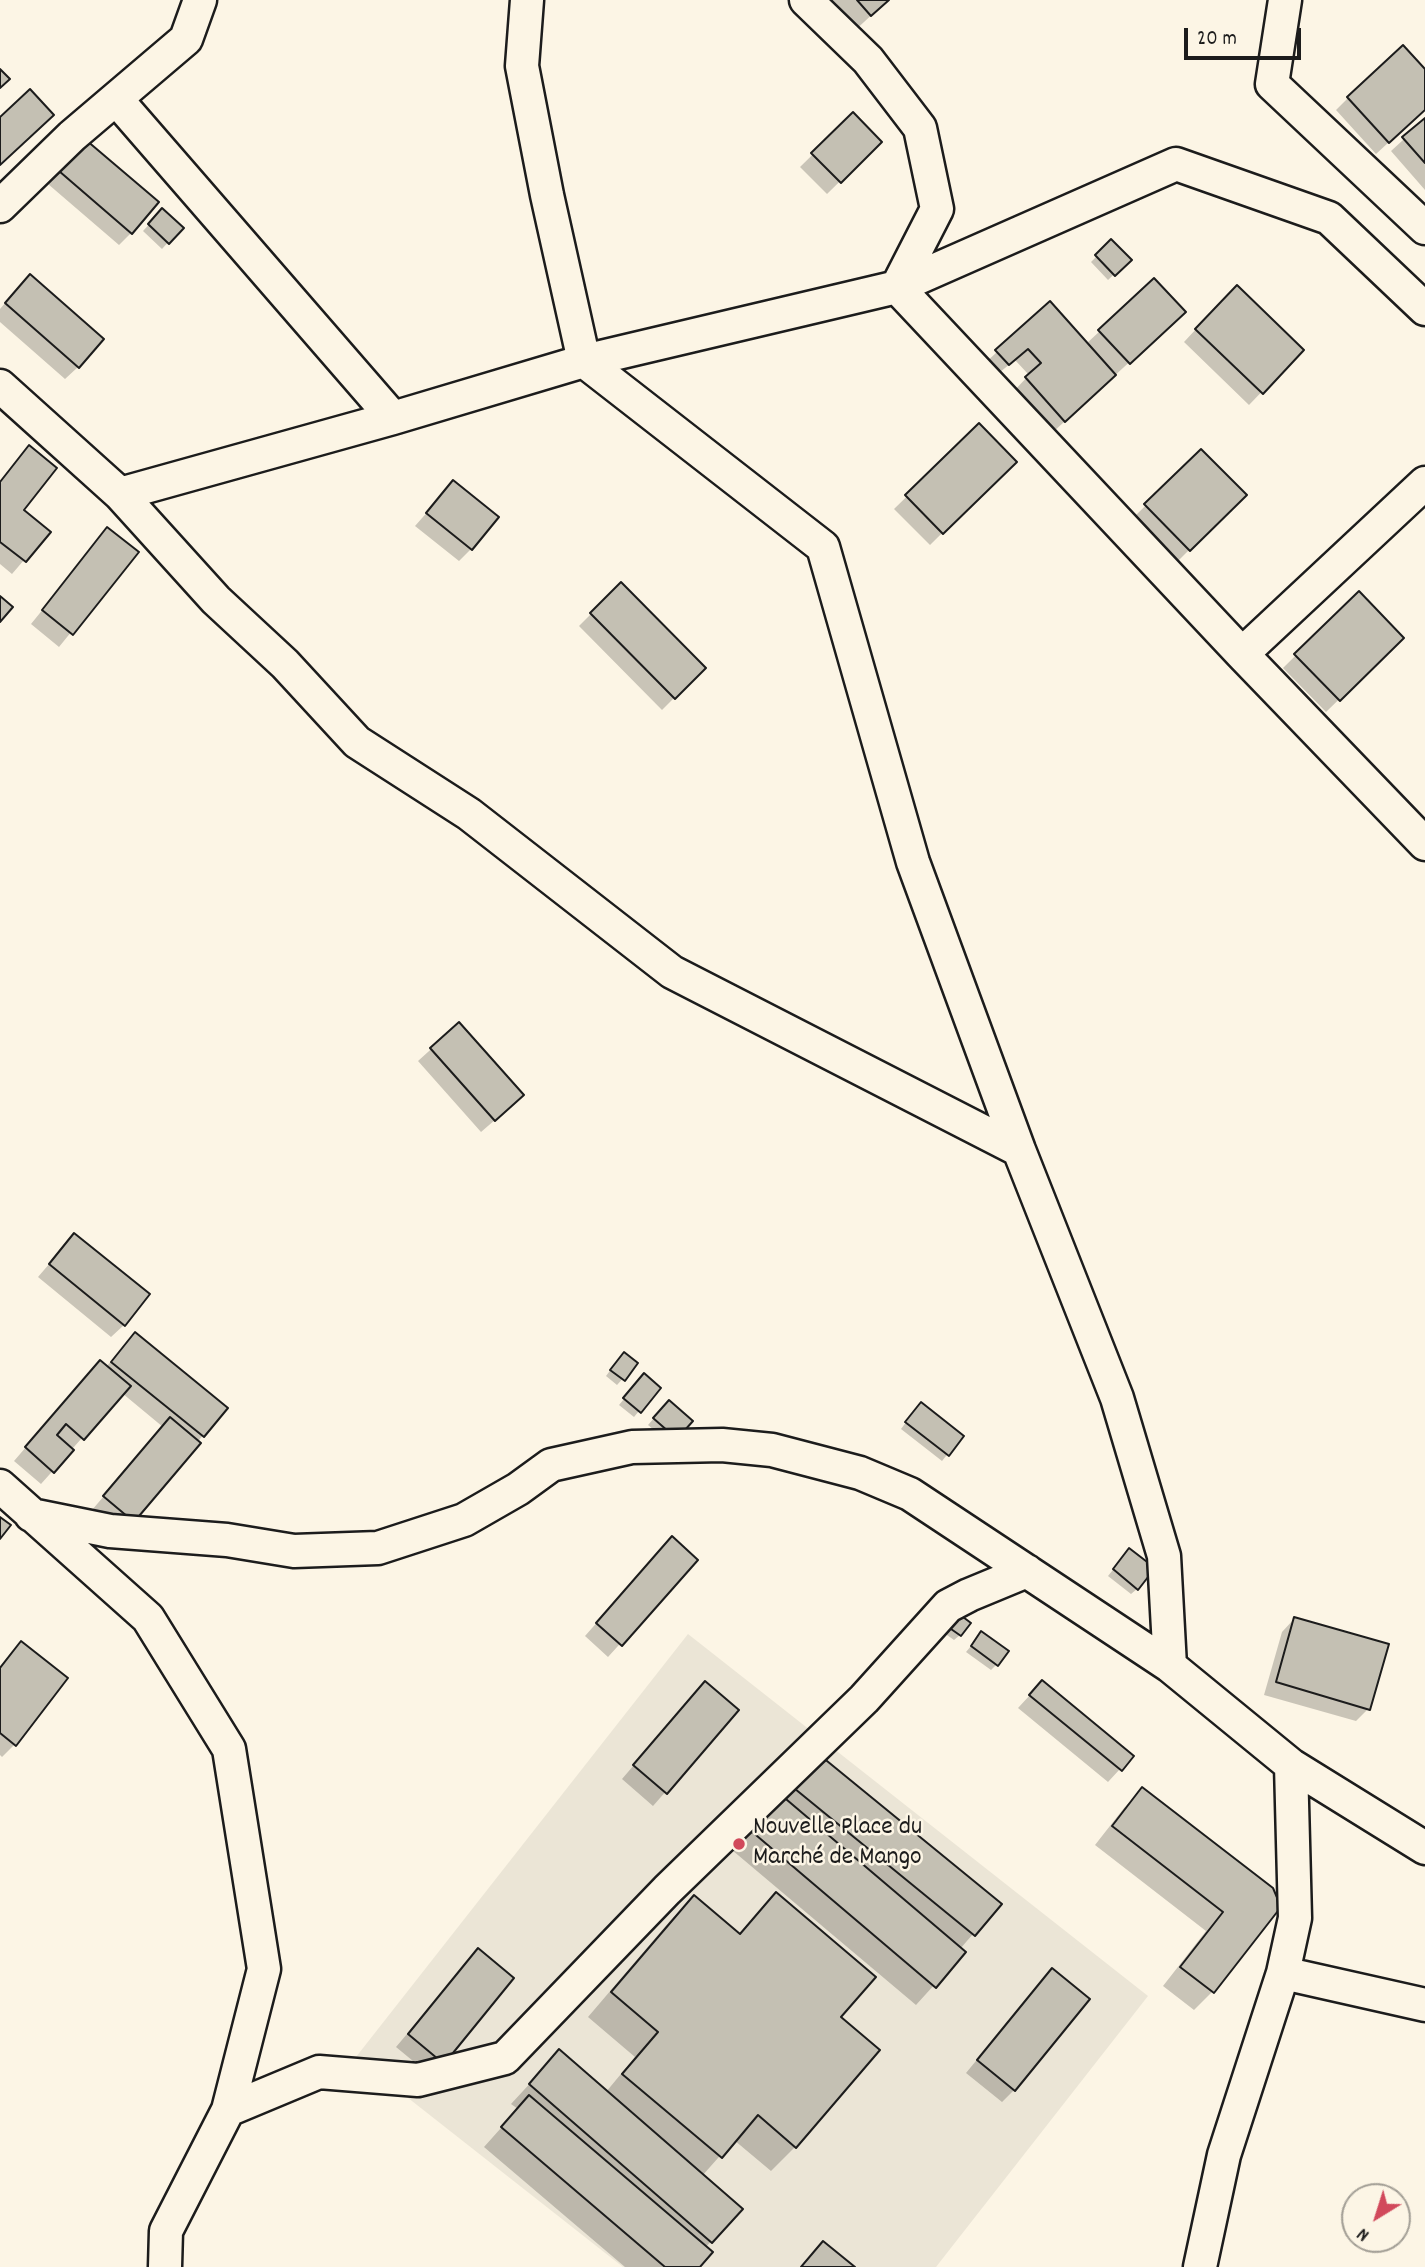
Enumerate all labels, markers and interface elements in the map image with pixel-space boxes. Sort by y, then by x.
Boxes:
scale bar [1187,14,1304,58]
text: 20 m [1197,25,1237,55]
place label: Nouvelle Place du Marché de Mango [753,1813,922,1874]
marker: Nouvelle Place du Marché de Mango [731,1836,747,1852]
north arrow [1341,2183,1411,2253]
text: N [1352,2220,1376,2247]

